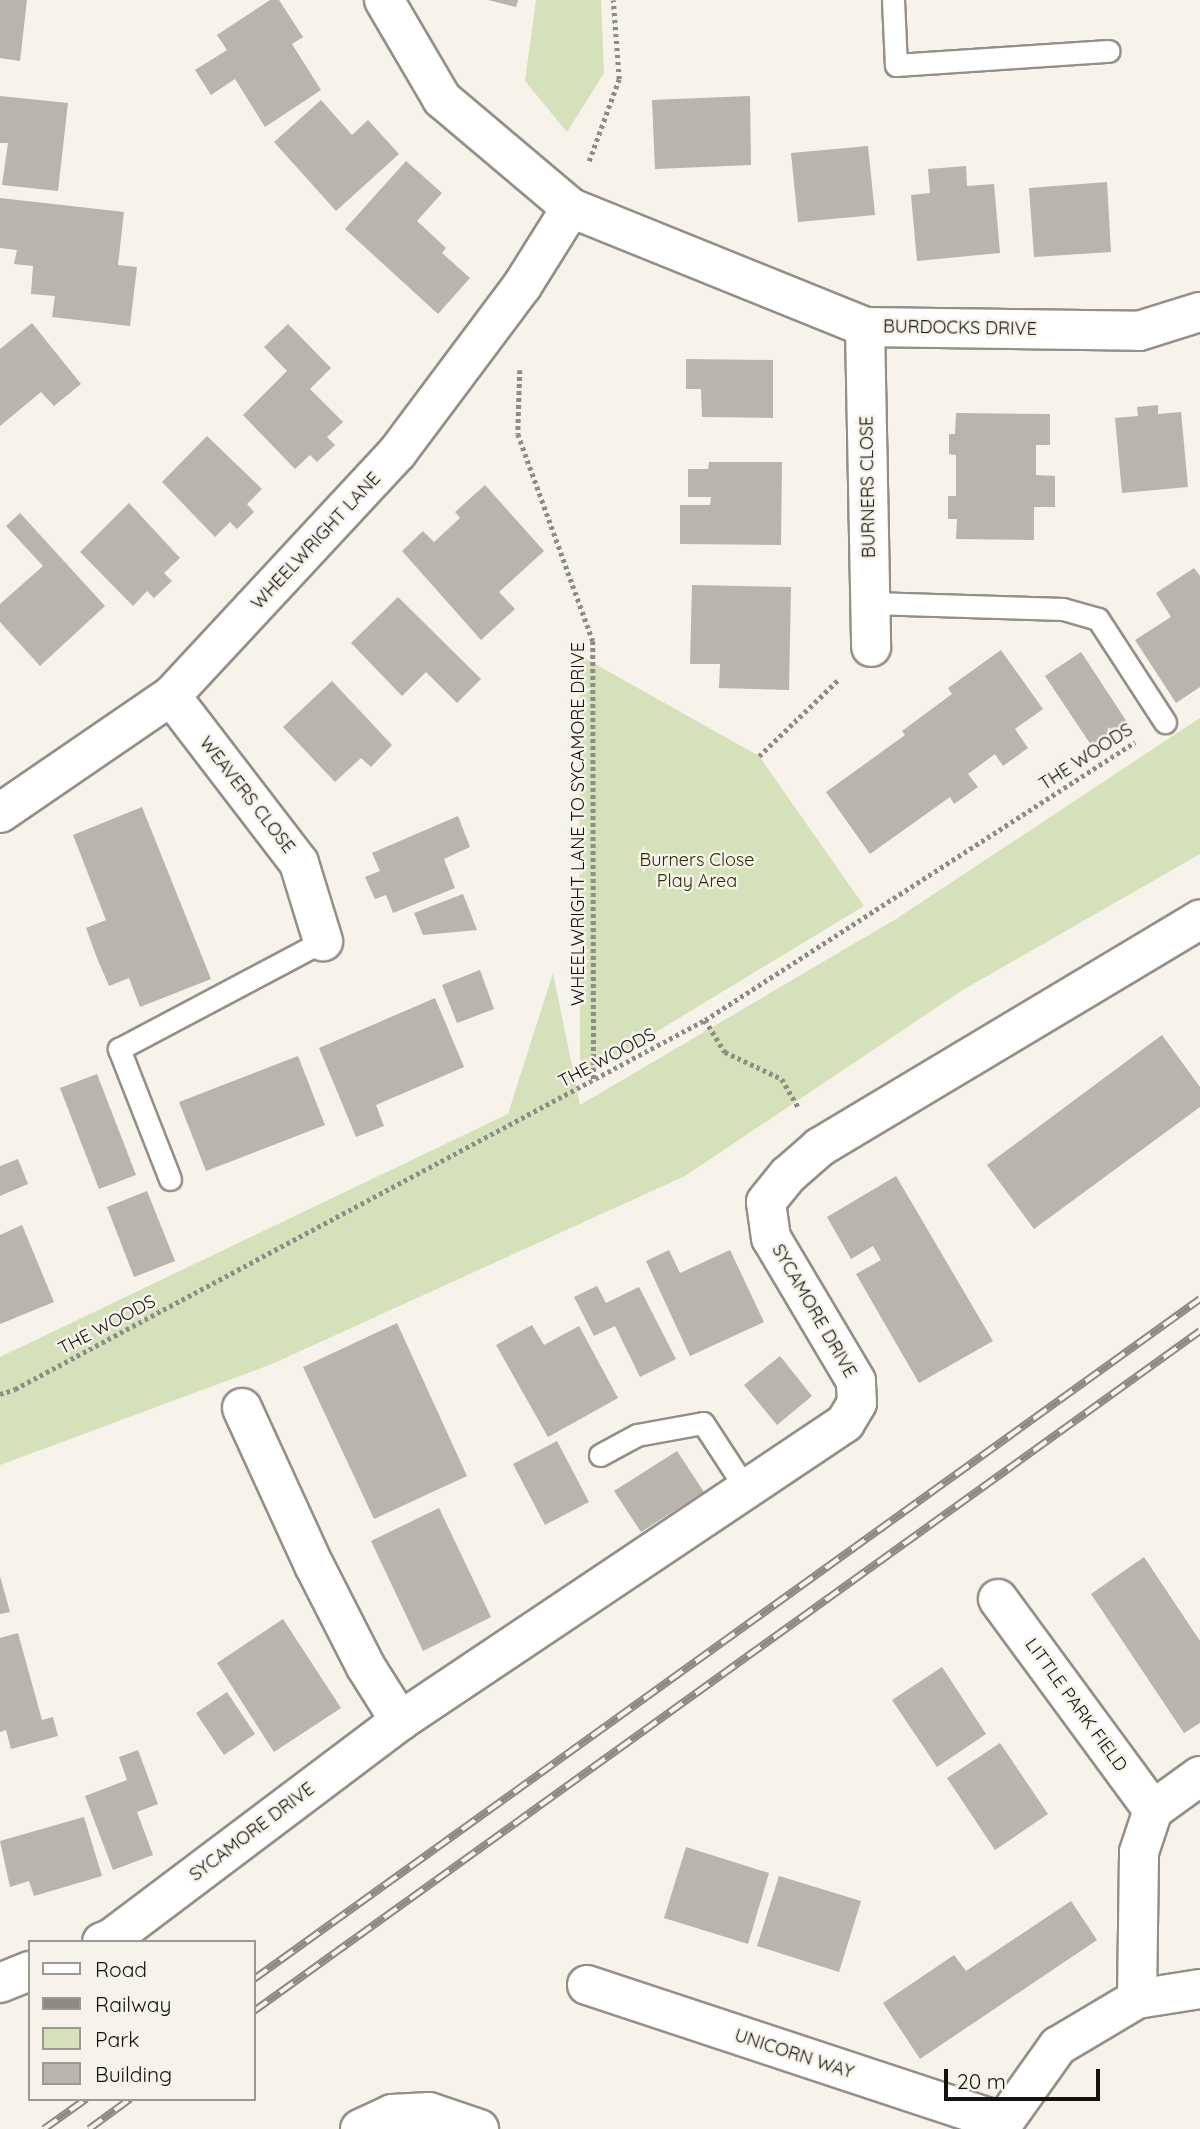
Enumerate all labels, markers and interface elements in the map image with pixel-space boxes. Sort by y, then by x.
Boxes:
street label: BURDOCKS DRIVE [883,316,1037,340]
street label: BURNERS CLOSE [856,416,880,558]
street label: WHEELWRIGHT LANE [247,468,385,614]
street label: WHEELWRIGHT LANE TO SYCAMORE DRIVE [567,642,589,1006]
street label: THE WOODS [1035,719,1137,795]
street label: WEAVERS CLOSE [195,732,299,858]
park label: Burners Close Play Area [640,850,754,892]
street label: THE WOODS [555,1023,659,1093]
street label: SYCAMORE DRIVE [767,1240,861,1382]
street label: THE WOODS [55,1290,159,1360]
street label: LITTLE PARK FIELD [1020,1634,1132,1776]
street label: SYCAMORE DRIVE [185,1778,319,1886]
legend [28,1940,256,2101]
text: Road [95,1956,147,1982]
text: Railway [95,1991,171,2017]
street label: UNICORN WAY [732,2025,856,2083]
text: Park [95,2026,139,2052]
scale bar [948,2056,1104,2100]
text: Building [95,2061,172,2087]
text: 20 m [957,2068,1006,2094]

